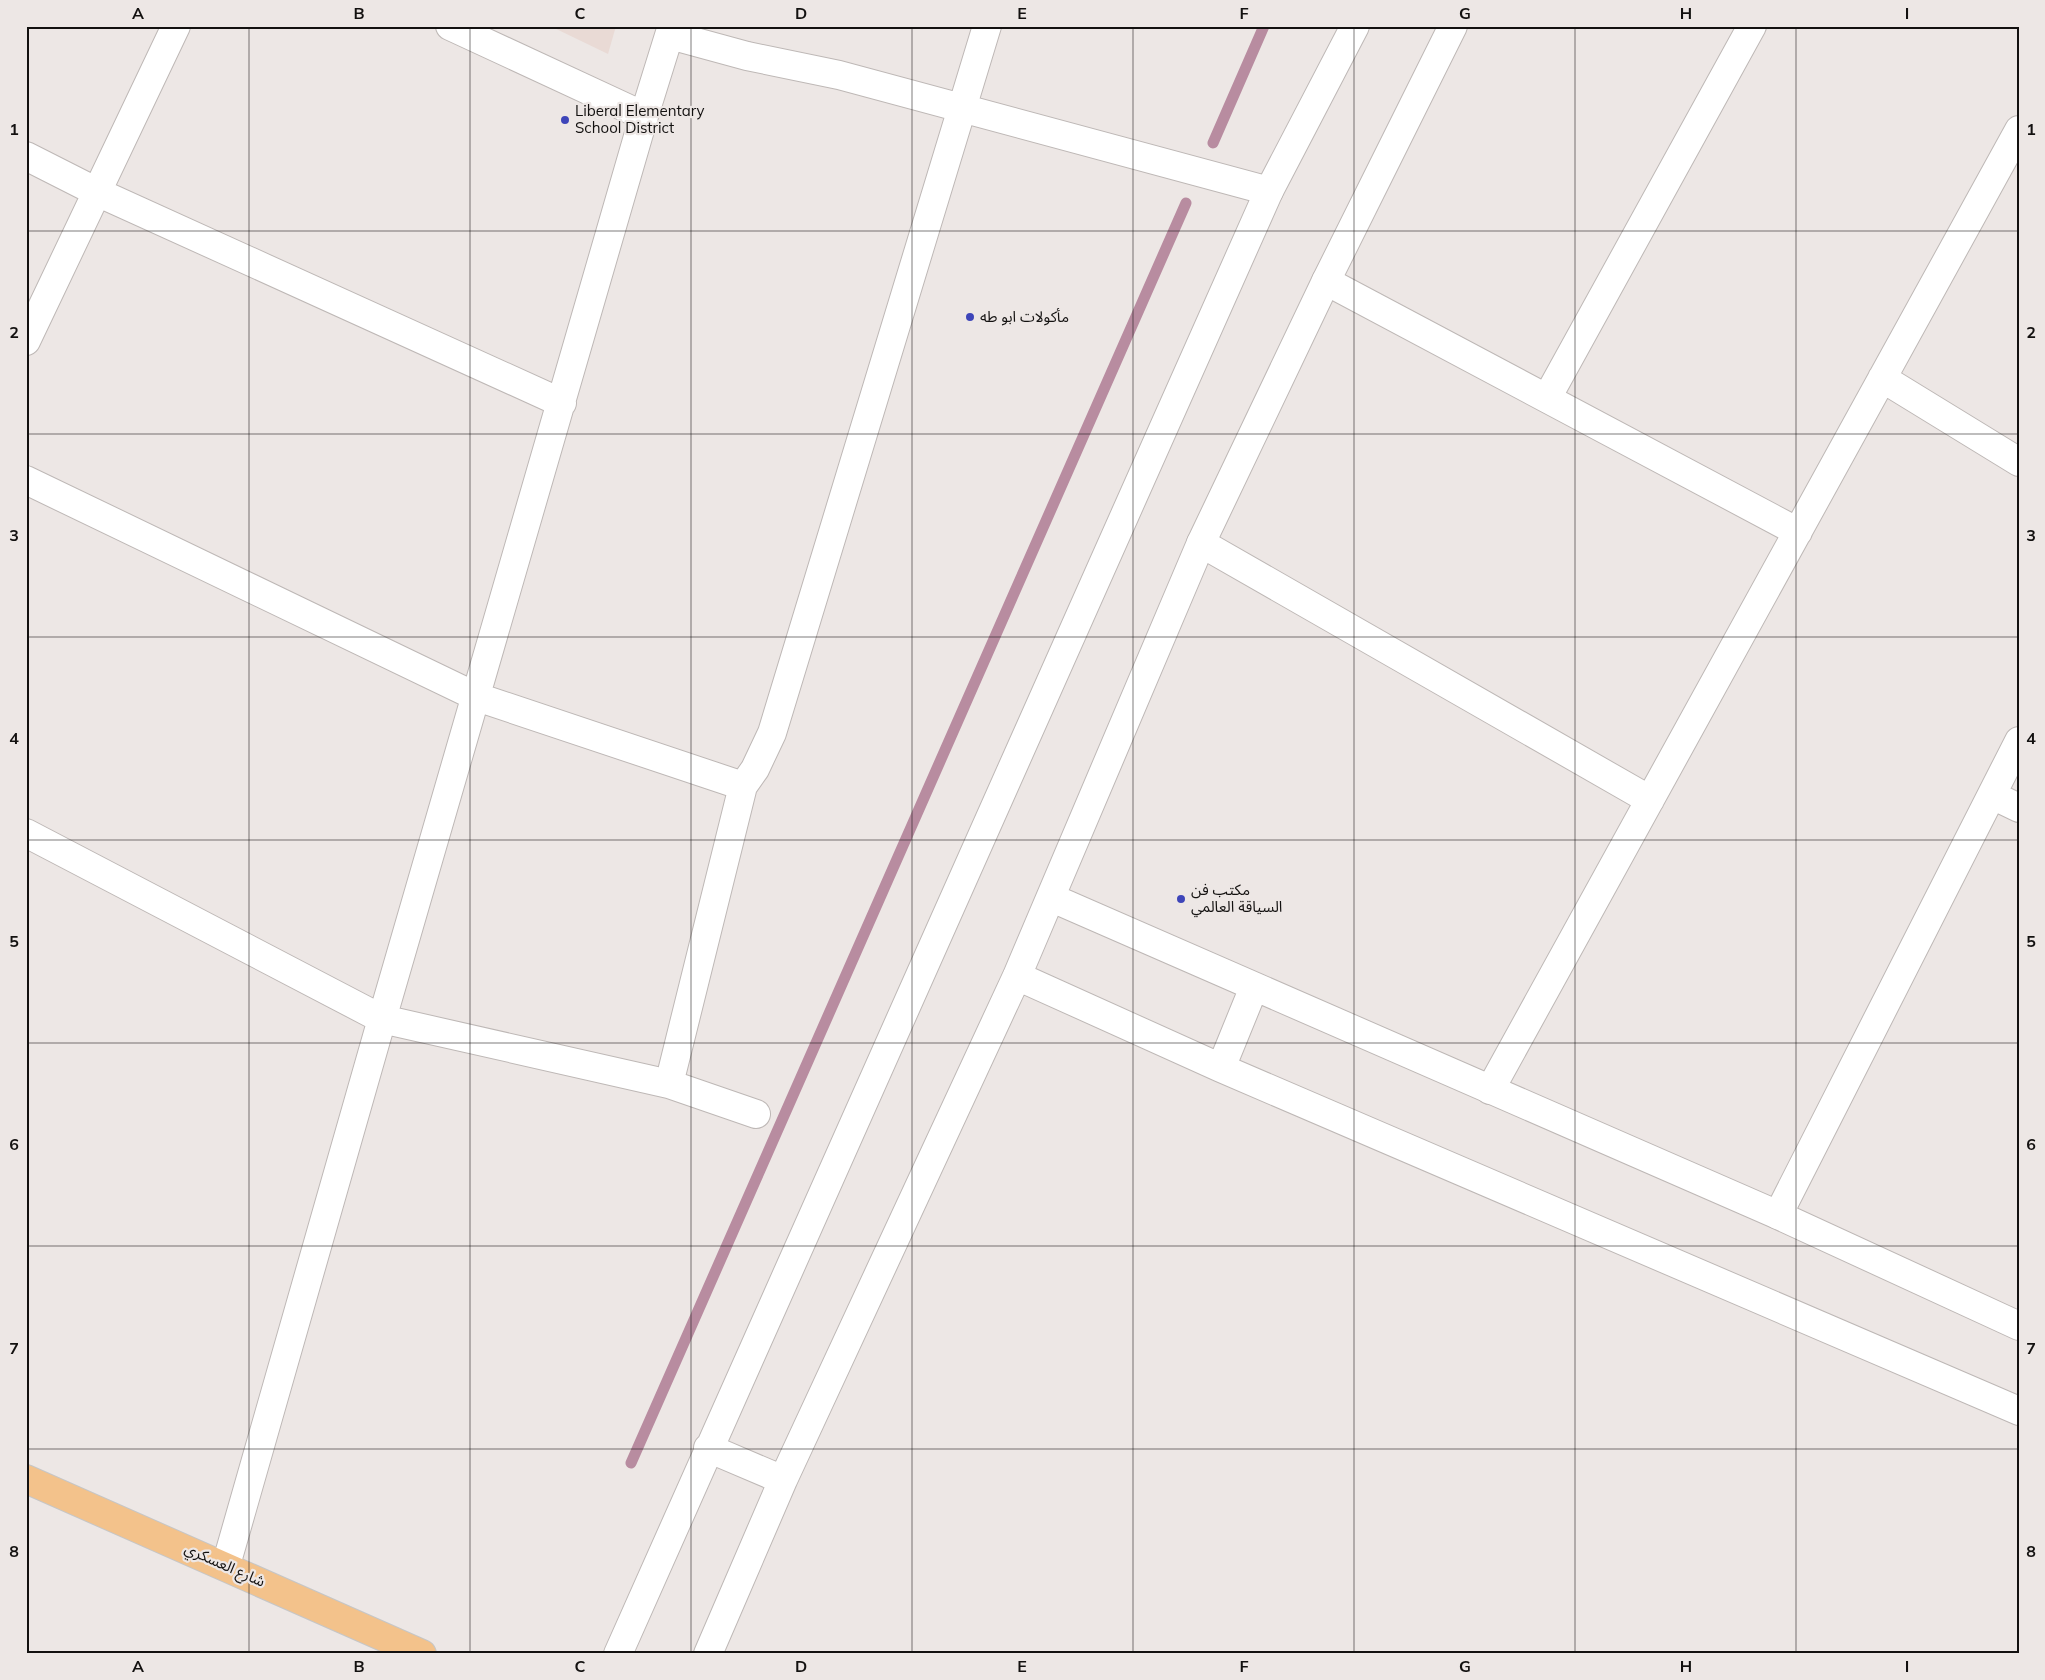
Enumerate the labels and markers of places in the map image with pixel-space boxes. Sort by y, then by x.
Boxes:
place label: Liberal Elementary School District [575,101,705,137]
marker: Liberal Elementary School District [559,114,571,126]
place label: مأكولات ابو طه [980,307,1069,326]
marker: مأكولات ابو طه [964,311,976,323]
place label: مكتب فن السياقة العالمي [1191,880,1282,918]
marker: مكتب فن السياقة العالمي [1175,893,1187,905]

